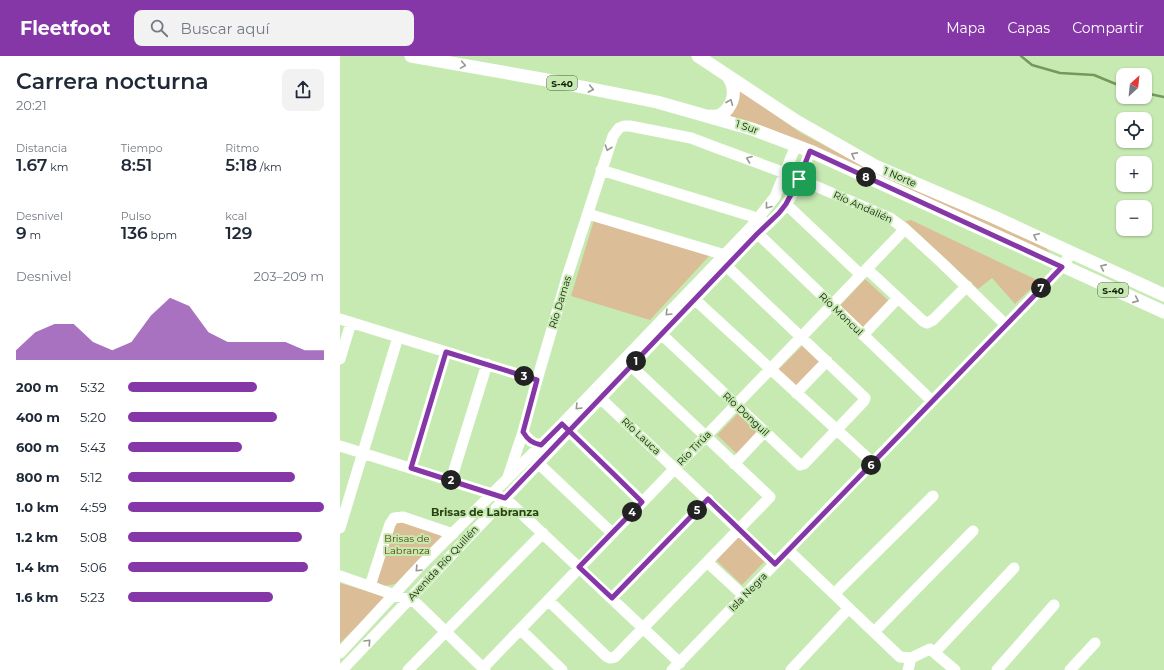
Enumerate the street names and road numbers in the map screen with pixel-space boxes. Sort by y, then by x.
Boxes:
road number: S-40 [547,76,577,90]
street label: 1 Sur [734,117,760,137]
street label: 1 Norte [881,164,919,190]
street label: Río Andalién [831,188,895,226]
street label: Río Damas [546,274,574,330]
road number: S-40 [1098,283,1128,297]
street label: Río Moncul [816,290,866,338]
street label: Río Donguil [720,389,772,439]
street label: Río Lauca [619,415,663,457]
street label: Río Tirúa [674,428,714,468]
street label: Avenida Río Quillén [405,523,481,603]
street label: Isla Negra [726,570,770,614]

